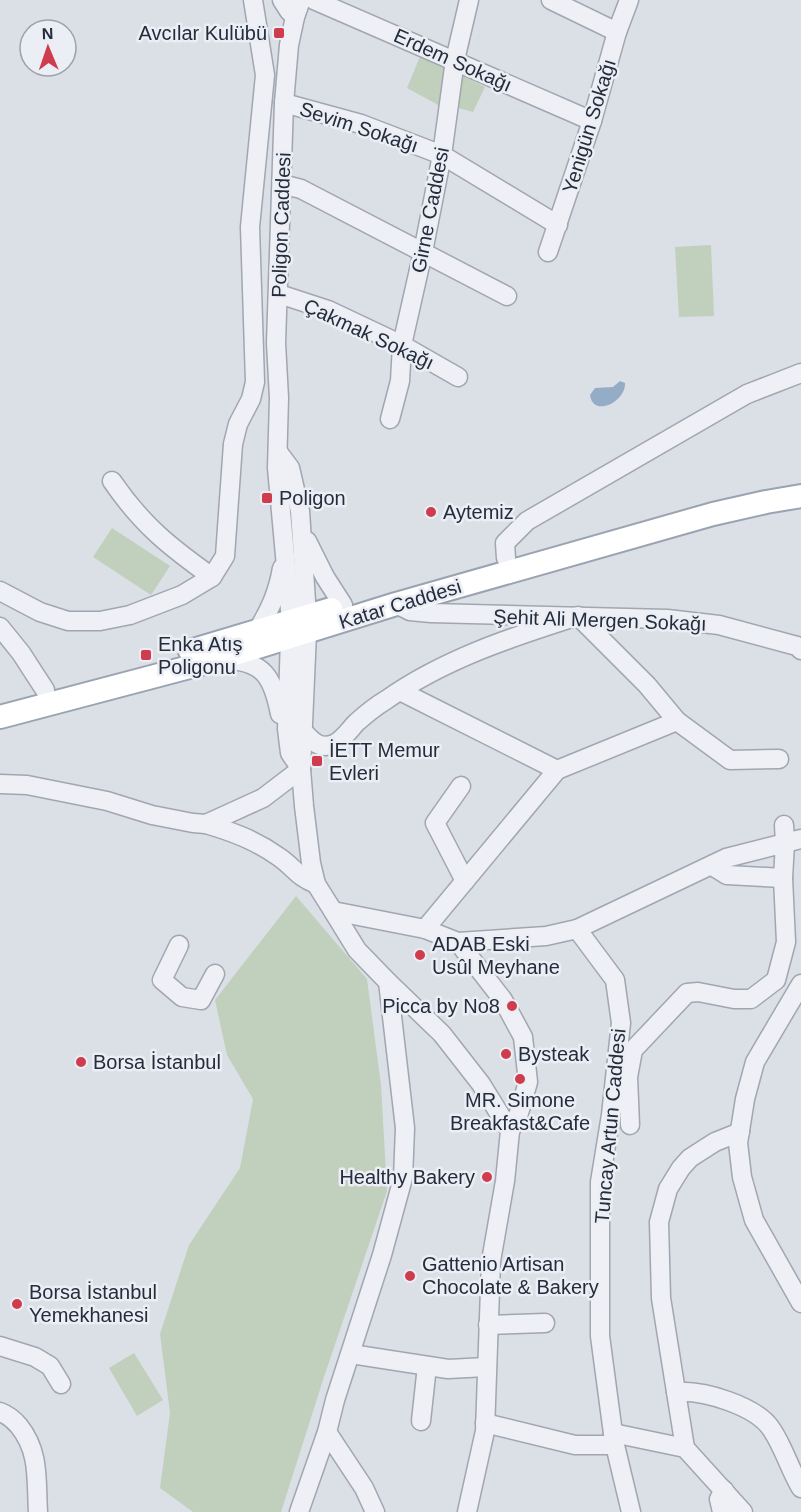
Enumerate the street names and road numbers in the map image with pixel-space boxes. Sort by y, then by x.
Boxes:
street label: Erdem Sokağı [391,24,515,96]
street label: Yenigün Sokağı [558,56,620,196]
street label: Sevim Sokağı [297,97,421,157]
street label: Girne Caddesi [407,145,453,275]
street label: Poligon Caddesi [267,152,295,298]
street label: Çakmak Sokağı [300,294,438,374]
street label: Katar Caddesi [336,575,464,633]
street label: Şehit Ali Mergen Sokağı [493,605,707,635]
street label: Tuncay Artun Caddesi [590,1027,630,1225]

